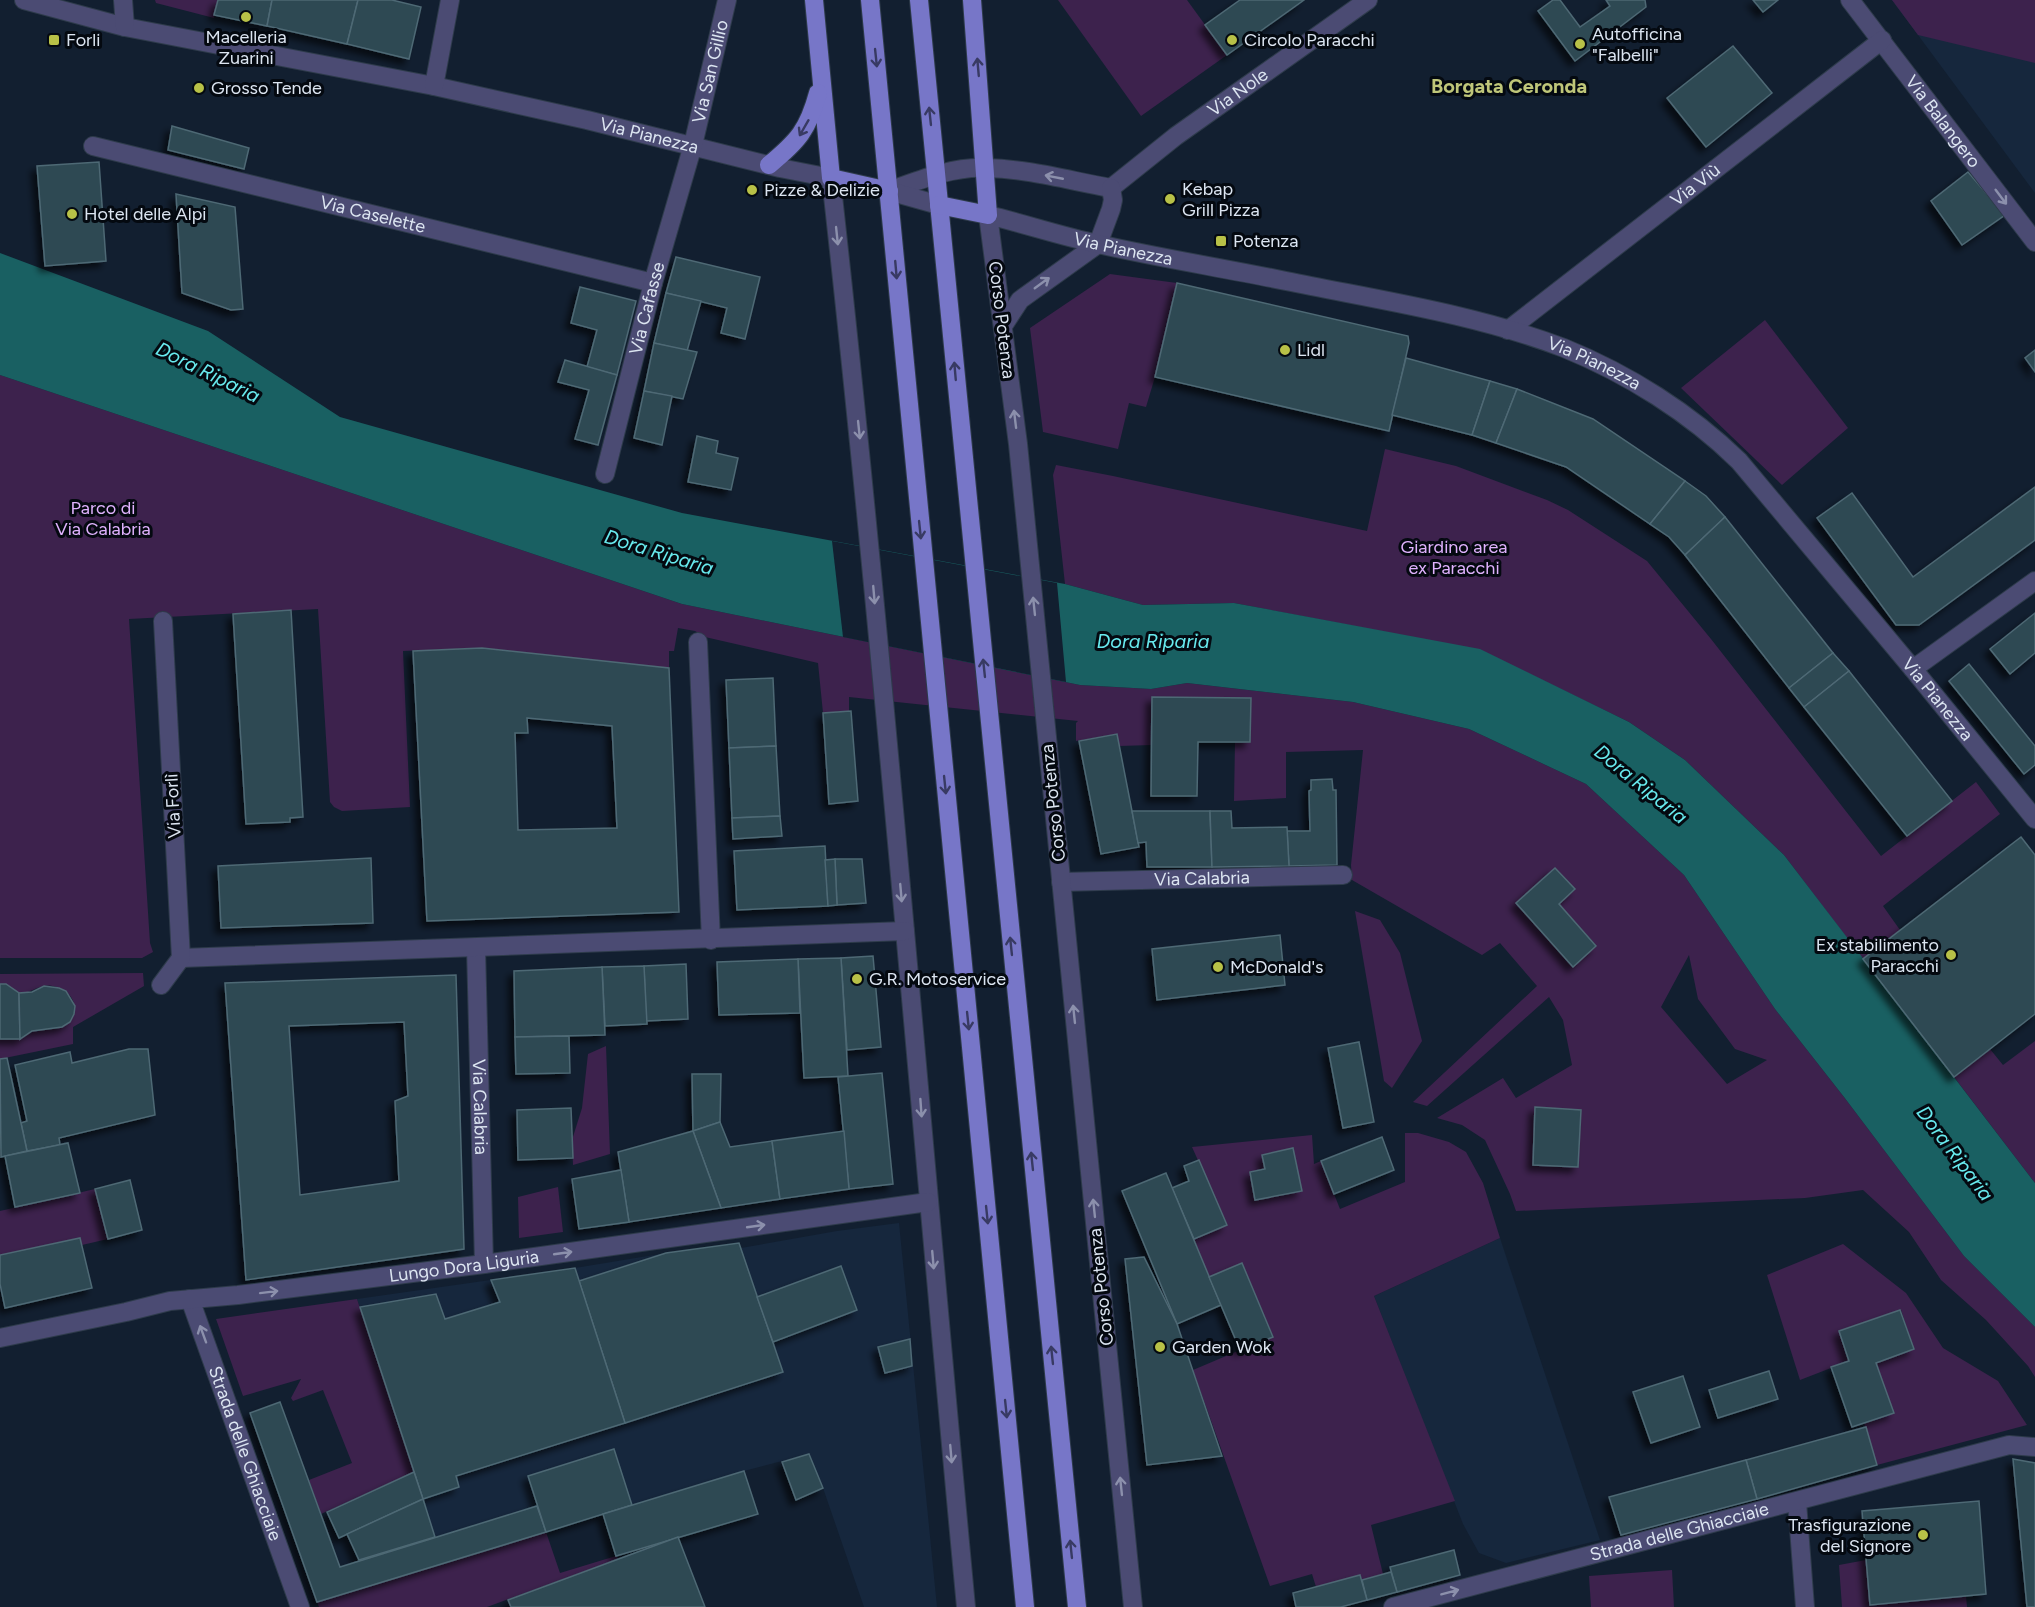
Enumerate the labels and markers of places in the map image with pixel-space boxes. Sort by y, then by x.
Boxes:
marker: Macelleria Zuarini [239,10,253,24]
place label: Autofficina "Falbelli" [1592,23,1682,66]
place label: Macelleria Zuarini [205,26,287,69]
place label: Forli [66,29,100,51]
place label: Circolo Paracchi [1244,29,1375,51]
marker: Forli [47,33,61,47]
marker: Circolo Paracchi [1225,33,1239,47]
marker: Autofficina "Falbelli" [1573,37,1587,51]
place label: Grosso Tende [211,77,322,99]
marker: Grosso Tende [192,81,206,95]
place label: Kebap Grill Pizza [1182,178,1260,221]
place label: Pizze & Delizie [764,179,880,201]
marker: Pizze & Delizie [745,183,759,197]
marker: Kebap Grill Pizza [1163,192,1177,206]
place label: Hotel delle Alpi [84,203,206,225]
marker: Hotel delle Alpi [65,207,79,221]
place label: Potenza [1233,230,1298,252]
marker: Potenza [1214,234,1228,248]
place label: Lidl [1297,339,1325,361]
marker: Lidl [1278,343,1292,357]
place label: Ex stabilimento Paracchi [1816,934,1939,977]
marker: Ex stabilimento Paracchi [1944,948,1958,962]
place label: McDonald's [1230,956,1324,978]
marker: McDonald's [1211,960,1225,974]
place label: G.R. Motoservice [869,968,1006,990]
marker: G.R. Motoservice [850,972,864,986]
place label: Garden Wok [1172,1336,1272,1358]
marker: Garden Wok [1153,1340,1167,1354]
place label: Trasfigurazione del Signore [1788,1514,1911,1557]
marker: Trasfigurazione del Signore [1916,1528,1930,1542]

